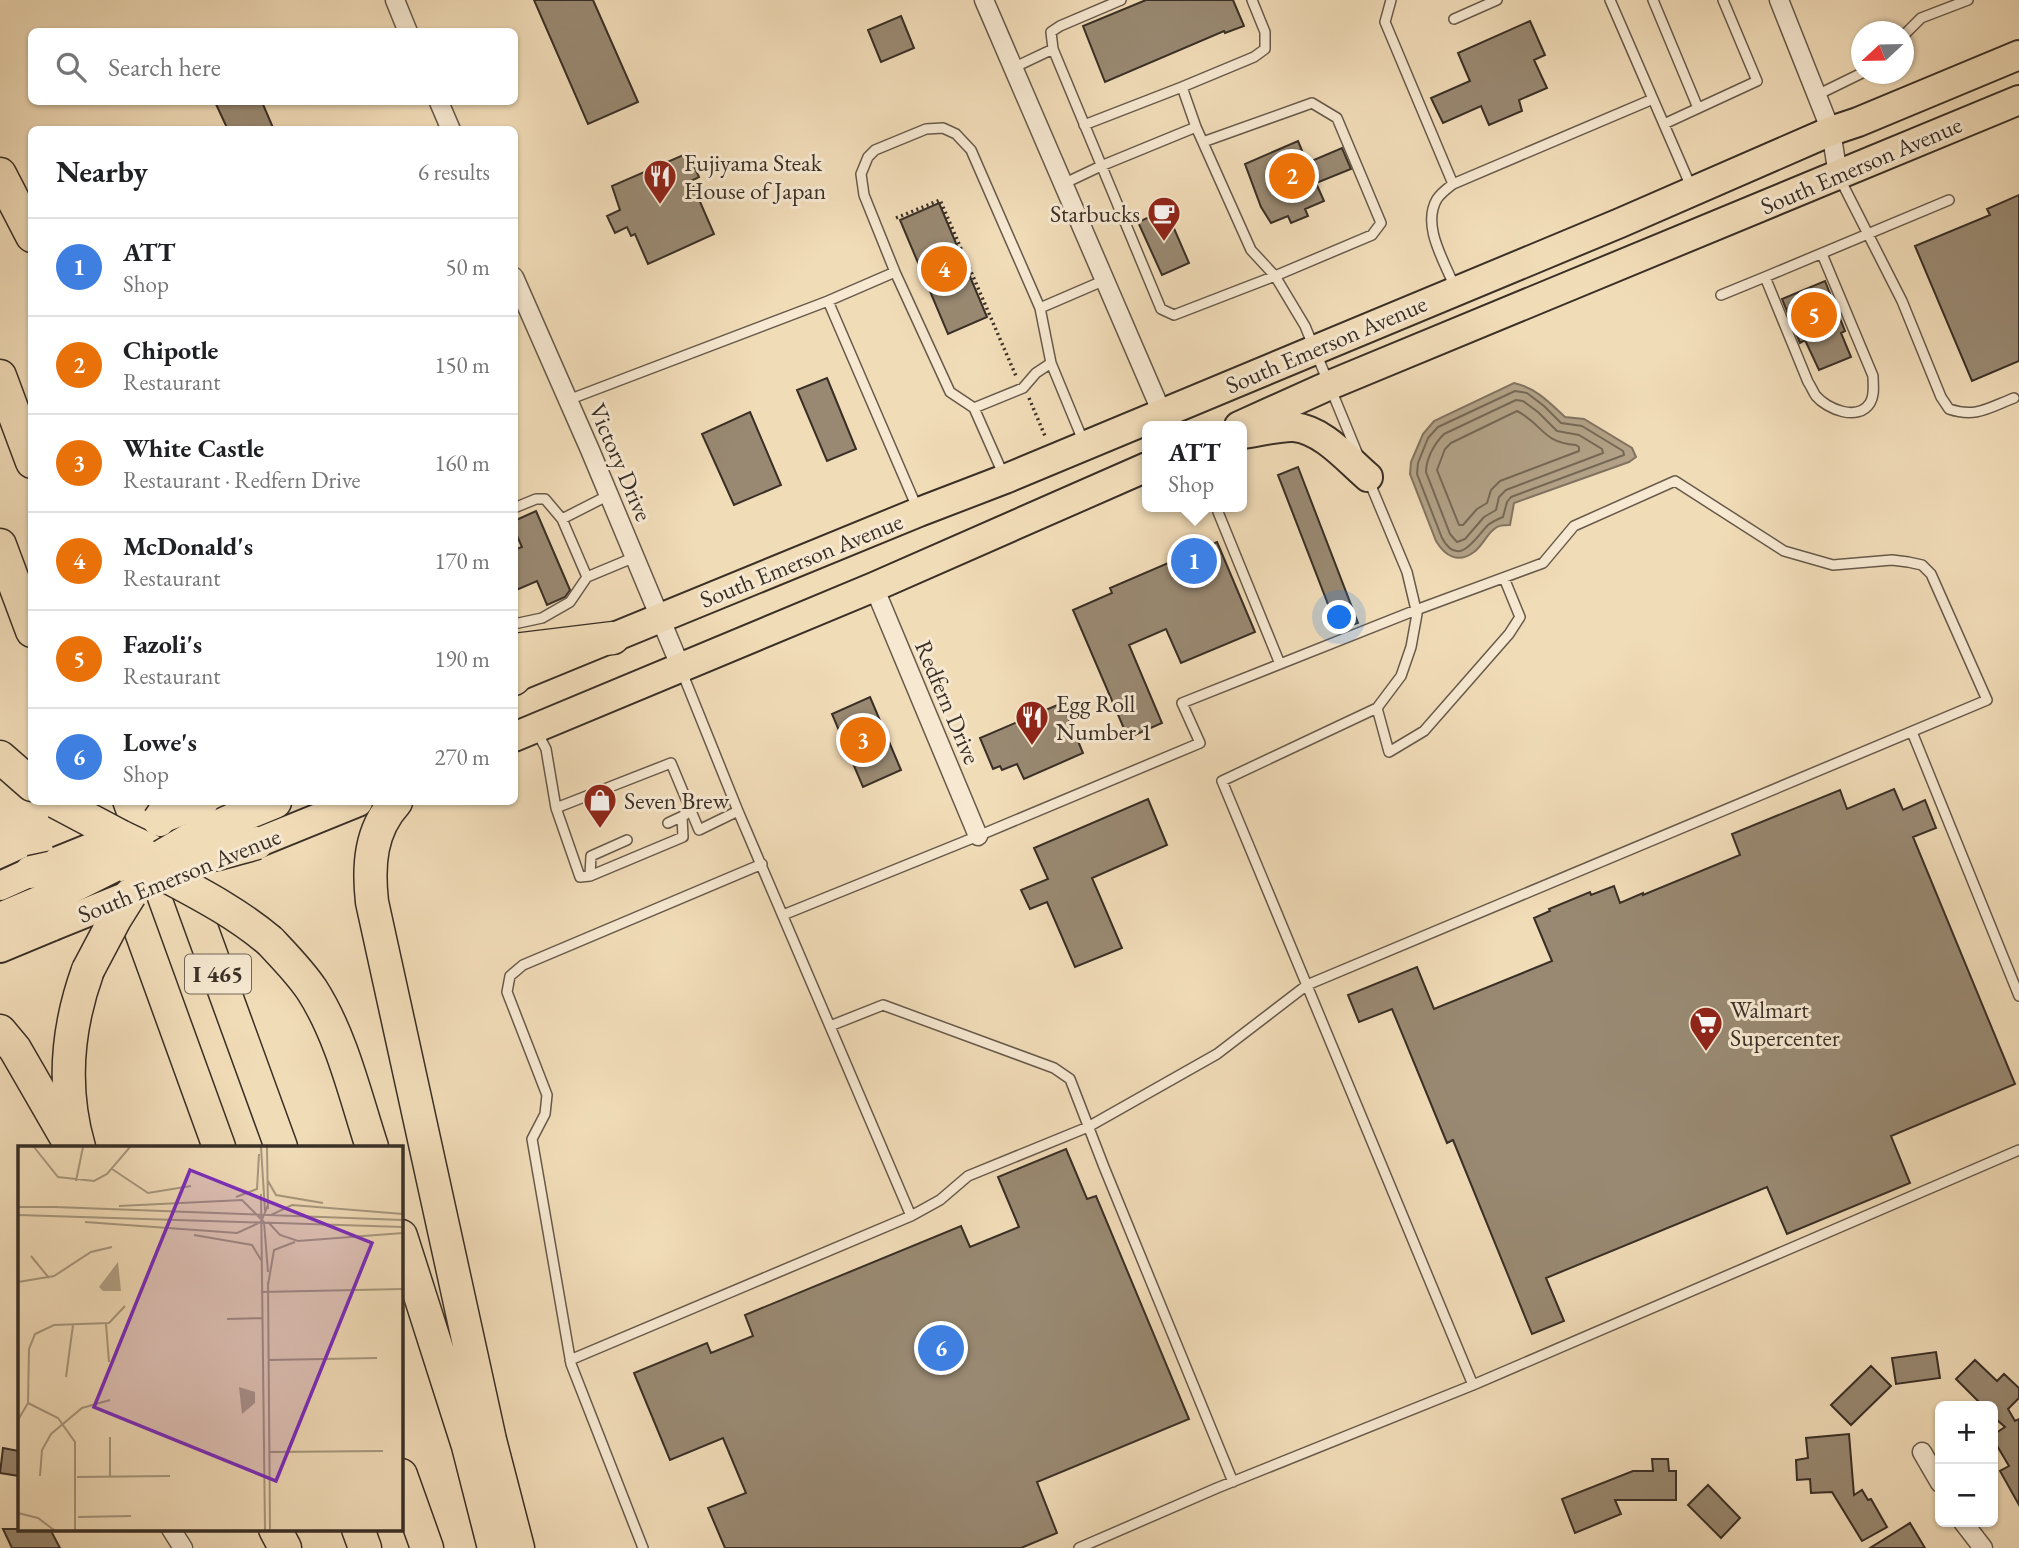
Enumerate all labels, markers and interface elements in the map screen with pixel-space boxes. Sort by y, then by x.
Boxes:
north arrow [1851,21,1914,84]
search box [28,28,518,105]
icon: search [52,48,90,86]
text: Search here [108,50,221,84]
street label: South Emerson Avenue [1756,109,1966,221]
place label: Fujiyama Steak House of Japan [684,147,826,206]
pin: 2 [1269,150,1315,202]
text: Nearby [56,152,148,191]
text: 6 results [418,157,490,187]
restaurant icon: Fujiyama Steak House of Japan [641,157,679,206]
cafe icon: Starbucks [1145,194,1183,243]
place label: Starbucks [1050,198,1140,229]
text: ATT [123,235,175,269]
pin: 4 [921,243,967,295]
text: 1 [73,252,85,282]
text: 50 m [445,252,490,282]
text: Shop [123,269,169,299]
street label: South Emerson Avenue [1221,288,1431,400]
pin: 5 [1791,289,1837,341]
text: Chipotle [123,333,218,367]
text: 2 [73,350,85,380]
text: 150 m [434,350,490,380]
text: Restaurant [123,367,221,397]
street label: Victory Drive [582,398,660,526]
popup [1142,421,1247,512]
text: White Castle [123,431,264,465]
text: ATT [1168,435,1221,469]
text: 3 [73,448,85,478]
text: 160 m [434,448,490,478]
text: Restaurant · Redfern Drive [123,465,360,495]
text: Shop [1168,469,1214,499]
street label: South Emerson Avenue [695,505,907,615]
text: McDonald's [123,529,253,563]
pin: 1 [1171,535,1217,587]
text: 4 [73,546,85,576]
text: 170 m [434,546,490,576]
text: Restaurant [123,563,221,593]
your location [1322,600,1356,634]
text: Fazoli's [123,627,202,661]
street label: Redfern Drive [908,635,988,769]
text: 5 [73,644,85,674]
text: 190 m [434,644,490,674]
text: Restaurant [123,661,221,691]
place label: Egg Roll Number 1 [1056,688,1152,747]
restaurant icon: Egg Roll Number 1 [1013,698,1051,747]
pin: 3 [840,714,886,766]
text: Lowe's [123,725,197,759]
text: 6 [73,742,85,772]
text: 270 m [434,742,490,772]
text: Shop [123,759,169,789]
shop icon: Seven Brew [581,781,619,830]
place label: Seven Brew [624,785,730,816]
street label: South Emerson Avenue [73,820,285,930]
road number: I 465 [185,954,251,993]
place label: Walmart Supercenter [1730,994,1840,1053]
supermarket icon: Walmart Supercenter [1687,1004,1725,1053]
inset map [18,1146,402,1530]
pin: 6 [918,1322,964,1374]
map controls [1935,1401,1998,1527]
button: + [1935,1401,1998,1464]
button: − [1935,1464,1998,1527]

